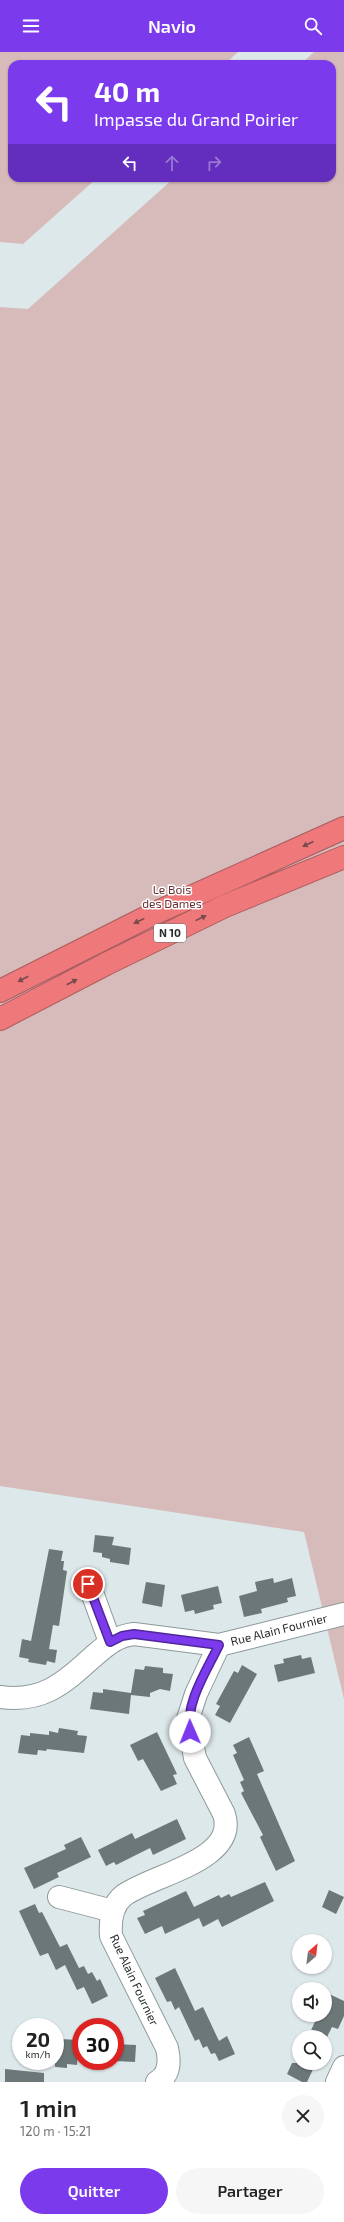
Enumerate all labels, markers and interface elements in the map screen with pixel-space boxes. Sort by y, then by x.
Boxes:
icon: menu [20,15,42,37]
text: Navio [148,15,196,37]
icon: search [302,15,324,37]
text: 40 m [94,74,160,108]
icon: left [28,76,80,128]
text: Impasse du Grand Poirier [94,108,298,130]
icon: left [119,152,141,174]
icon: ahead [161,152,183,174]
icon: right [203,152,225,174]
one-way arrow [303,841,314,847]
park label: Le Bois des Dames [142,882,202,910]
one-way arrow [195,915,207,921]
one-way arrow [133,918,145,924]
road number: N 10 [154,924,186,942]
one-way arrow [17,976,29,982]
one-way arrow [66,978,77,985]
pin [71,1567,105,1601]
icon: arrive [77,1573,99,1595]
street label: Rue Alain Fournier [229,1610,329,1648]
position arrow [169,1711,211,1753]
street label: Rue Alain Fournier [108,1932,162,2028]
north arrow [292,1934,332,1974]
map controls [292,1934,332,2070]
button: sound [292,1982,332,2022]
speed limit sign: 30 [72,2018,124,2070]
text: 20 [26,2027,50,2051]
button: search [292,2030,332,2070]
text: km/h [26,2048,50,2060]
text: 1 min [20,2093,77,2122]
button: close [282,2095,324,2137]
text: 120 m · 15:21 [20,2123,91,2139]
button: Quitter [20,2168,168,2214]
button: Partager [176,2168,324,2214]

